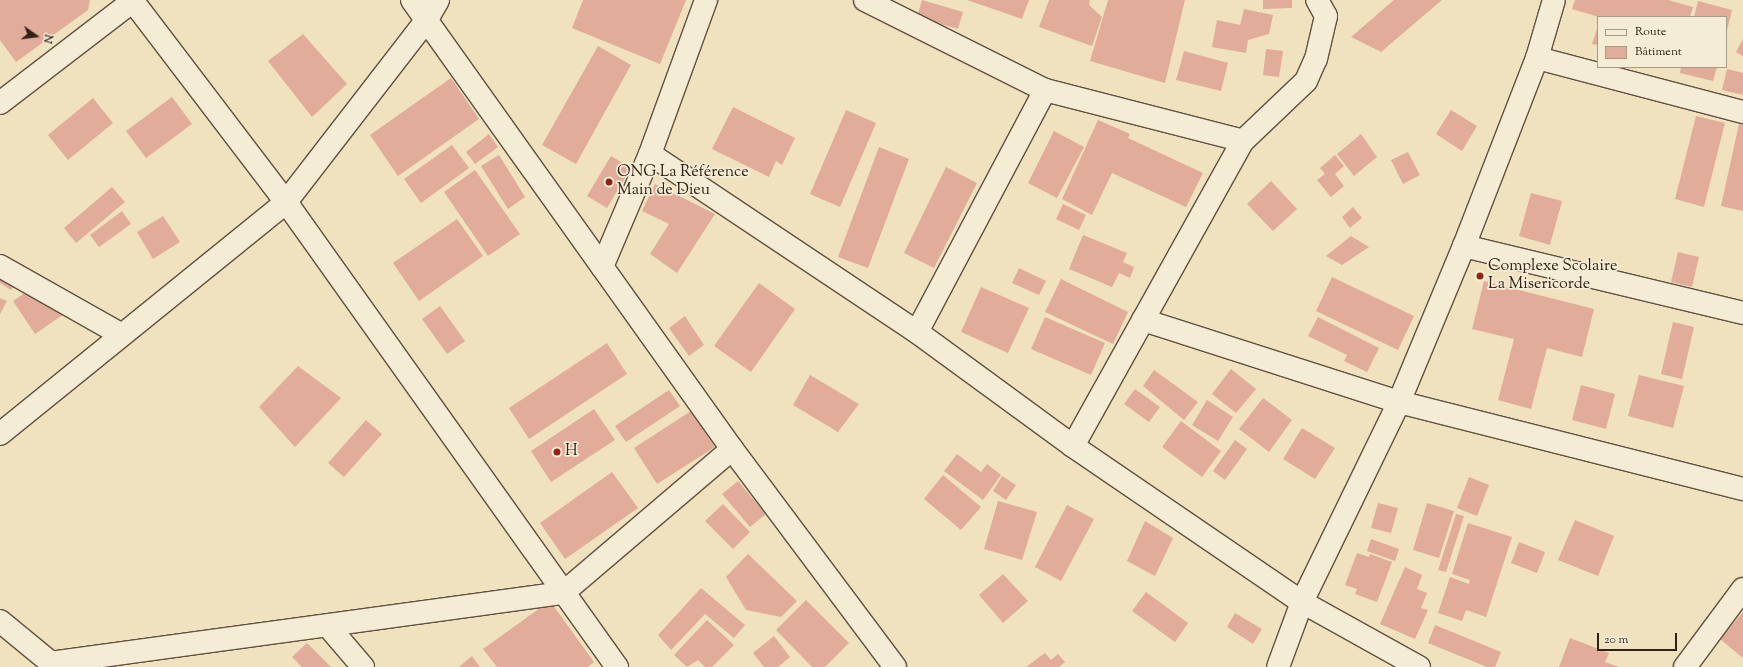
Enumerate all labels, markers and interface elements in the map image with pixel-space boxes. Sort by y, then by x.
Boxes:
north arrow [16,16,56,56]
legend [1597,16,1727,68]
text: Route [1635,23,1666,41]
text: N [39,33,56,45]
text: Bâtiment [1635,43,1682,61]
place label: ONG La Référence Main de Dieu [617,163,749,201]
marker: ONG La Référence Main de Dieu [604,177,614,187]
place label: Complexe Scolaire La Misericorde [1488,257,1617,295]
marker: Complexe Scolaire La Misericorde [1475,271,1485,281]
place label: H [565,442,578,462]
marker: H [552,447,562,457]
scale bar [1599,625,1679,651]
text: 20 m [1604,631,1628,649]

